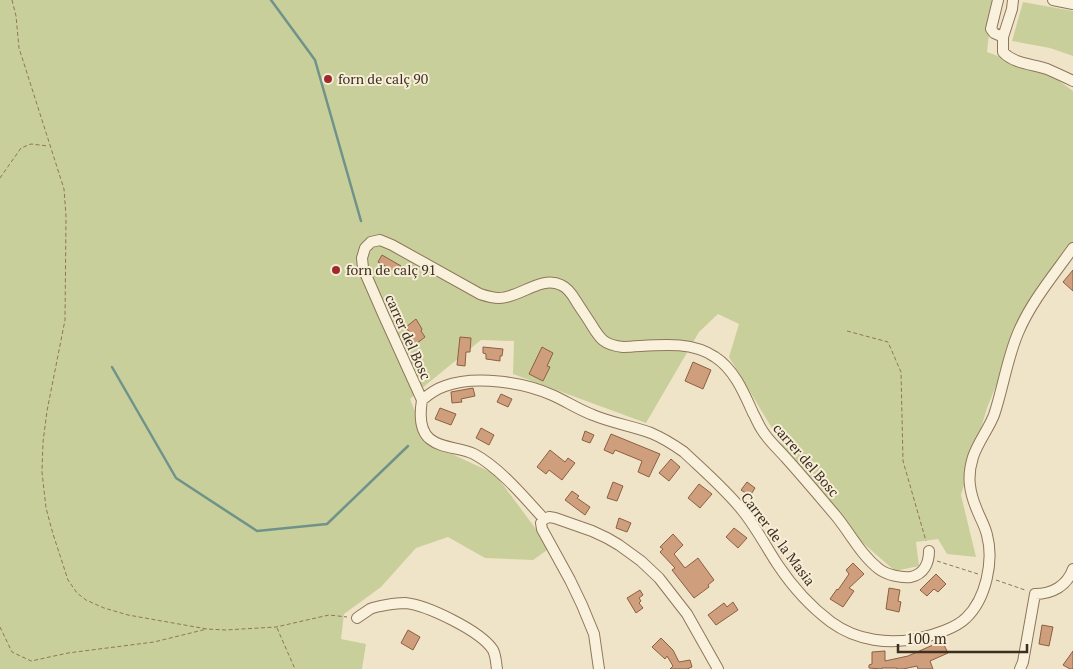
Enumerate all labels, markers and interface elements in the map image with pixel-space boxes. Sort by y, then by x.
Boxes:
place label: forn de calç 90 [338,69,428,88]
marker: forn de calç 90 [322,73,334,85]
place label: forn de calç 91 [346,260,436,279]
marker: forn de calç 91 [330,264,342,276]
street label: carrer del Bosc [381,291,436,382]
street label: carrer del Bosc [769,419,844,500]
street label: Carrer de la Masia [737,488,820,589]
scale bar [898,622,1027,654]
text: 100 m [906,628,947,648]

